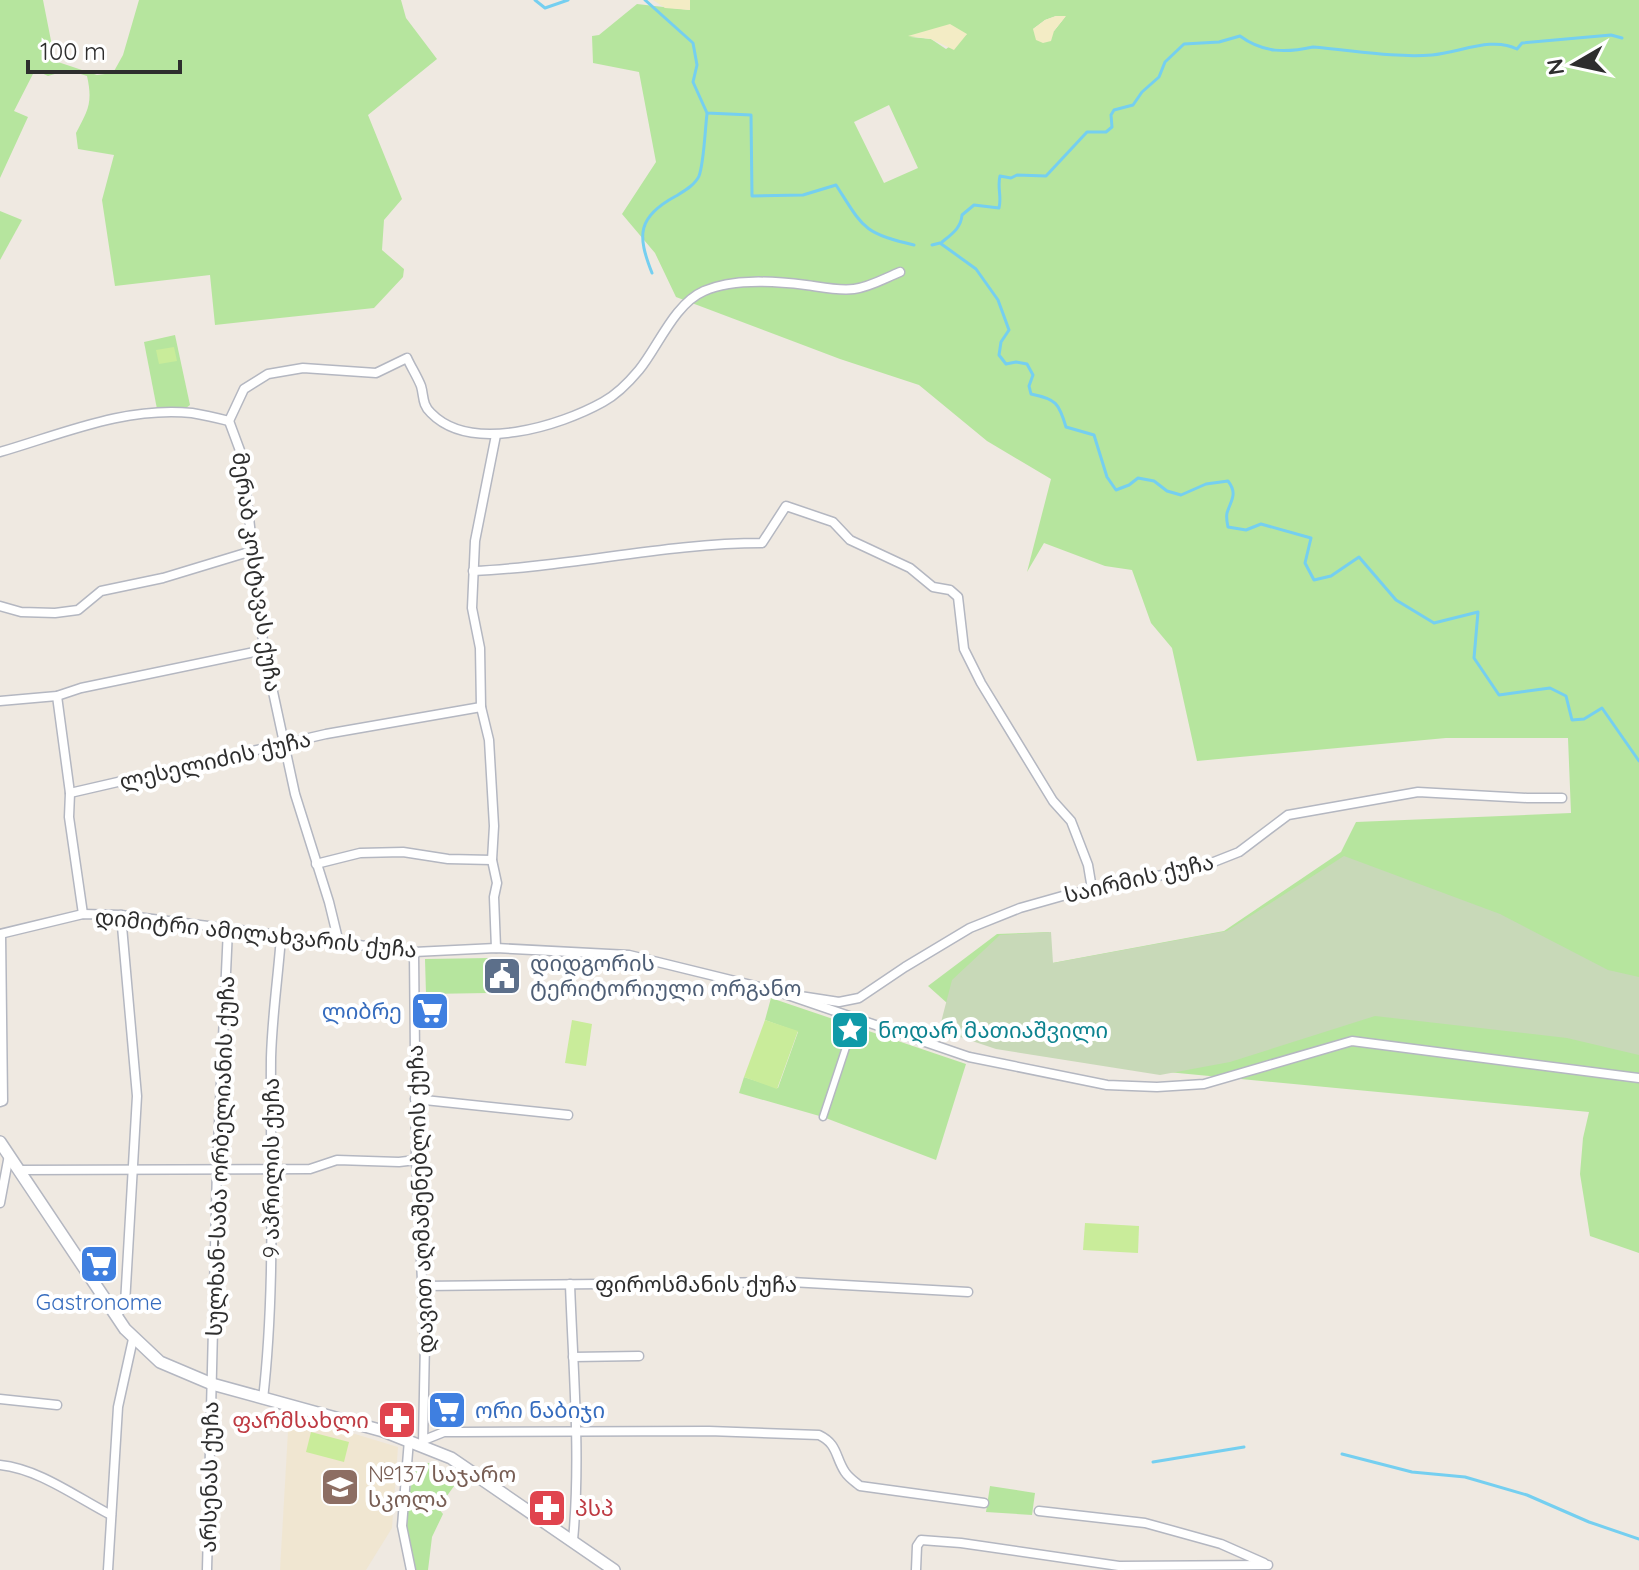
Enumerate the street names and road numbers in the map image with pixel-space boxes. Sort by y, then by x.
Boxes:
street label: მერაბ კოსტავას ქუჩა [226,450,288,694]
street label: ლესელიძის ქუჩა [117,724,313,796]
street label: საირმის ქუჩა [1062,847,1216,909]
street label: დიმიტრი ამილახვარის ქუჩა [94,902,418,964]
street label: სულხან-საბა ორბელიანის ქუჩა [200,975,240,1337]
street label: დავით აღმაშენებლის ქუჩა [401,1044,439,1354]
street label: 9 აპრილის ქუჩა [257,1078,285,1258]
street label: ფიროსმანის ქუჩა [595,1270,797,1298]
street label: არსენას ქუჩა [194,1401,224,1553]

